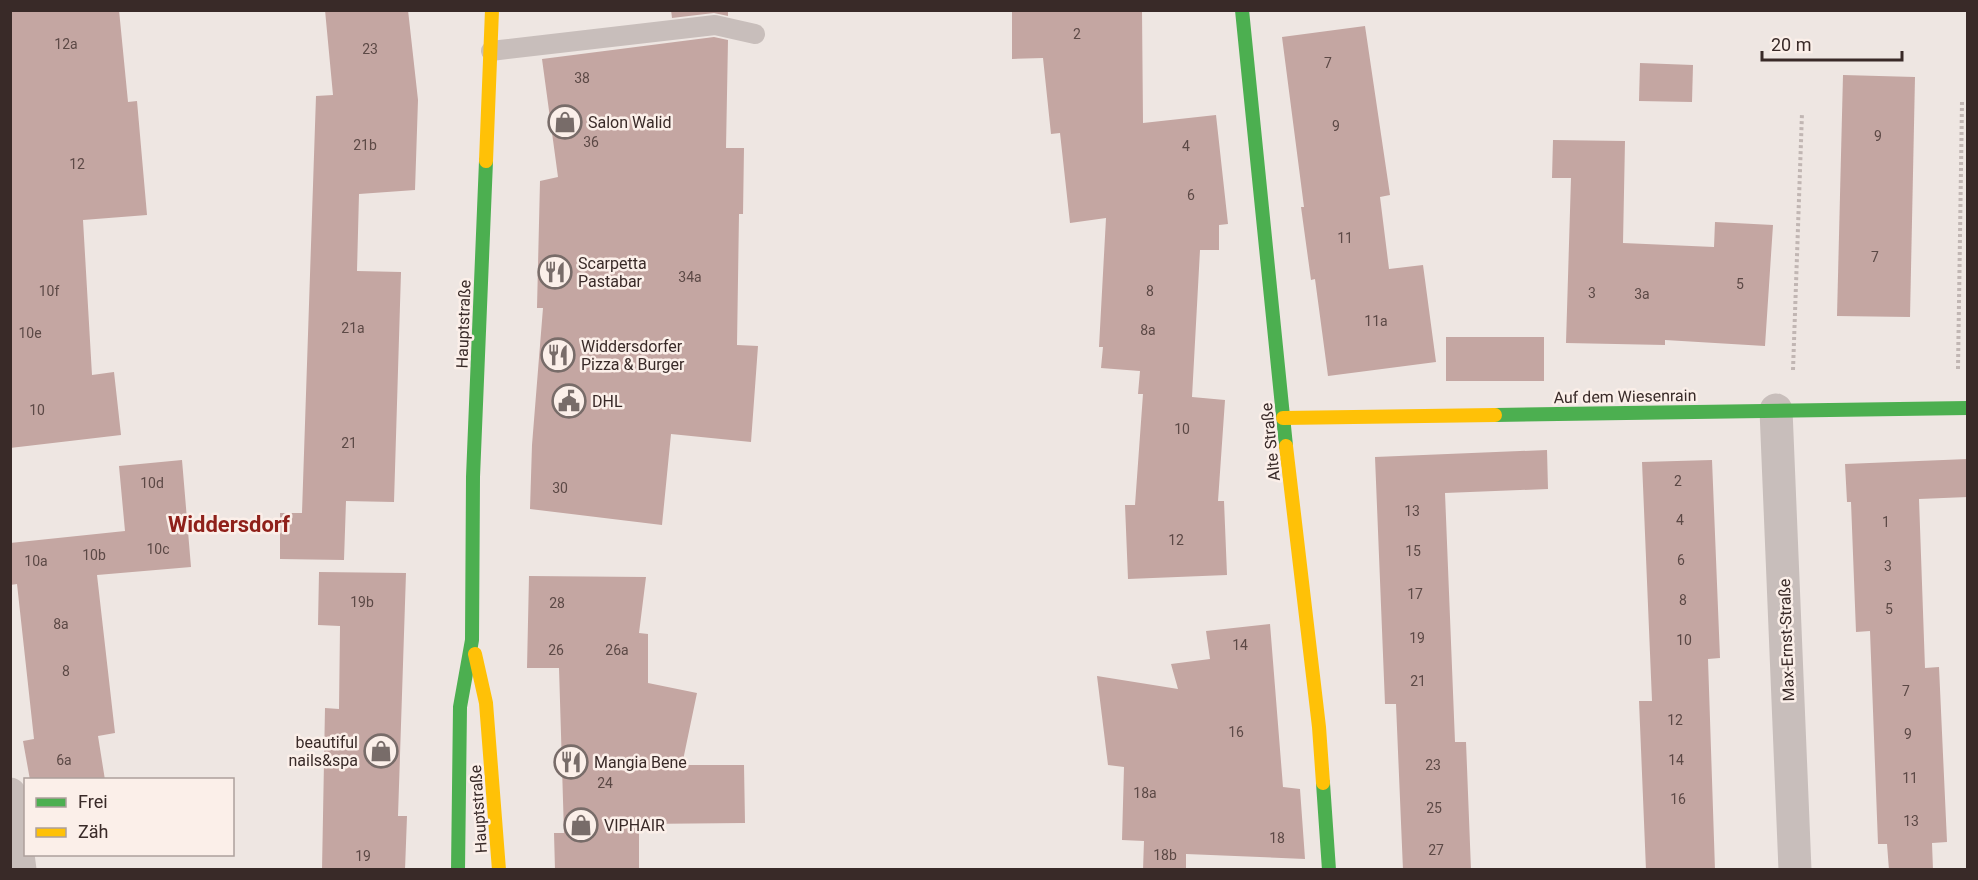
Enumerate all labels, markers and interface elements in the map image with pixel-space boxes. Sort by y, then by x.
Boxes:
scale bar [1762,24,1902,62]
house number: 2 [1073,26,1081,42]
text: 20 m [1771,34,1811,55]
house number: 12a [54,36,78,52]
house number: 23 [362,41,378,57]
house number: 7 [1324,55,1332,71]
house number: 38 [574,70,590,86]
shop icon: Salon Walid [547,104,583,140]
place label: Salon Walid [588,113,671,132]
house number: 9 [1332,118,1340,134]
house number: 9 [1874,128,1882,144]
house number: 36 [583,134,599,150]
house number: 21b [353,137,377,153]
house number: 4 [1182,138,1190,154]
house number: 12 [69,156,85,172]
house number: 6 [1187,187,1195,203]
house number: 11 [1337,230,1353,246]
house number: 7 [1871,249,1879,265]
restaurant icon: Scarpetta Pastabar [537,254,573,290]
place label: Scarpetta Pastabar [578,254,647,291]
house number: 34a [678,269,702,285]
house number: 5 [1736,276,1744,292]
street label: Hauptstraße [452,279,475,369]
house number: 10f [39,283,59,299]
house number: 8 [1146,283,1154,299]
house number: 3 [1588,285,1596,301]
house number: 3a [1634,286,1650,302]
house number: 11a [1364,313,1388,329]
house number: 21a [341,320,365,336]
house number: 8a [1140,322,1156,338]
house number: 10e [18,325,42,341]
restaurant icon: Widdersdorfer Pizza & Burger [540,337,576,373]
place label: Widdersdorfer Pizza & Burger [581,337,685,374]
public building icon: DHL [551,383,587,419]
street label: Auf dem Wiesenrain [1553,386,1697,407]
place label: DHL [592,392,623,411]
house number: 10 [29,402,45,418]
street label: Alte Straße [1257,402,1284,482]
house number: 10 [1174,421,1190,437]
house number: 21 [341,435,357,451]
house number: 2 [1674,473,1682,489]
house number: 10d [140,475,164,491]
house number: 30 [552,480,568,496]
house number: 13 [1404,503,1420,519]
district label: Widdersdorf [168,512,290,537]
house number: 4 [1676,512,1684,528]
house number: 1 [1882,514,1890,530]
house number: 12 [1168,532,1184,548]
house number: 10c [146,541,170,557]
house number: 15 [1405,543,1421,559]
house number: 10b [82,547,106,563]
house number: 6 [1677,552,1685,568]
house number: 10a [24,553,48,569]
house number: 3 [1884,558,1892,574]
street label: Max-Ernst-Straße [1775,578,1798,702]
house number: 17 [1407,586,1423,602]
house number: 8 [1679,592,1687,608]
house number: 19b [350,594,374,610]
house number: 28 [549,595,565,611]
house number: 5 [1885,601,1893,617]
house number: 8a [53,616,69,632]
house number: 19 [1409,630,1425,646]
house number: 10 [1676,632,1692,648]
house number: 14 [1232,637,1248,653]
house number: 26 [548,642,564,658]
house number: 26a [605,642,629,658]
house number: 8 [62,663,70,679]
house number: 21 [1410,673,1426,689]
house number: 7 [1902,683,1910,699]
house number: 12 [1667,712,1683,728]
house number: 16 [1228,724,1244,740]
house number: 9 [1904,726,1912,742]
place label: beautiful nails&spa [289,733,358,770]
shop icon: beautiful nails&spa [363,733,399,769]
restaurant icon: Mangia Bene [553,744,589,780]
house number: 6a [56,752,72,768]
house number: 14 [1668,752,1684,768]
place label: Mangia Bene [594,753,687,772]
house number: 23 [1425,757,1441,773]
street label: Hauptstraße [466,764,491,854]
house number: 11 [1902,770,1918,786]
house number: 24 [597,775,613,791]
legend [24,778,234,856]
house number: 18a [1133,785,1157,801]
text: Frei [78,791,108,812]
house number: 16 [1670,791,1686,807]
house number: 25 [1426,800,1442,816]
shop icon: VIPHAIR [563,807,599,843]
house number: 13 [1903,813,1919,829]
place label: VIPHAIR [604,816,665,835]
text: Zäh [78,821,109,842]
house number: 18 [1269,830,1285,846]
house number: 27 [1428,842,1444,858]
house number: 18b [1153,847,1177,863]
house number: 19 [355,848,371,864]

